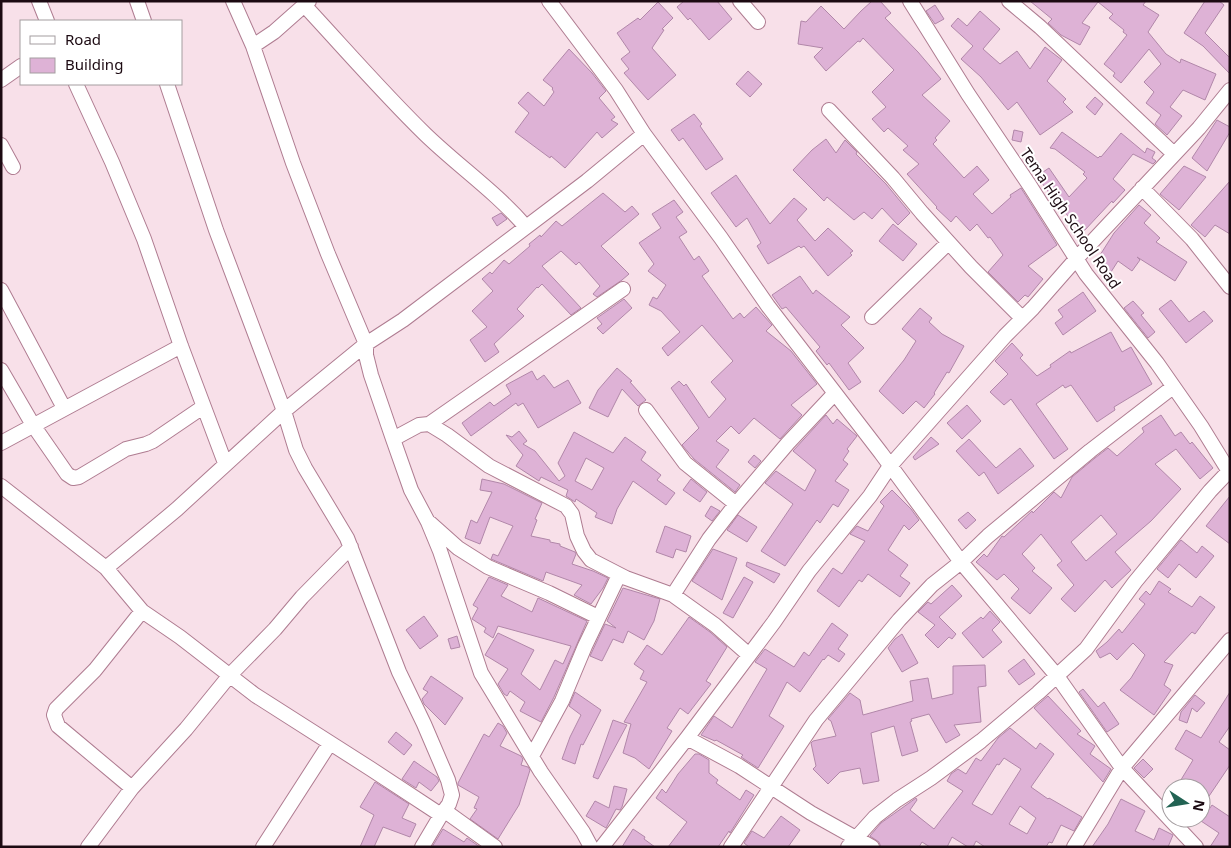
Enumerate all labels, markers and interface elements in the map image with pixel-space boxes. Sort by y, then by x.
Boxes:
legend [20,20,182,85]
text: Road [65,29,101,49]
text: Building [65,54,123,74]
street label: Tema High School Road [1016,144,1126,292]
north arrow [1161,778,1211,828]
text: N [1189,798,1210,813]

